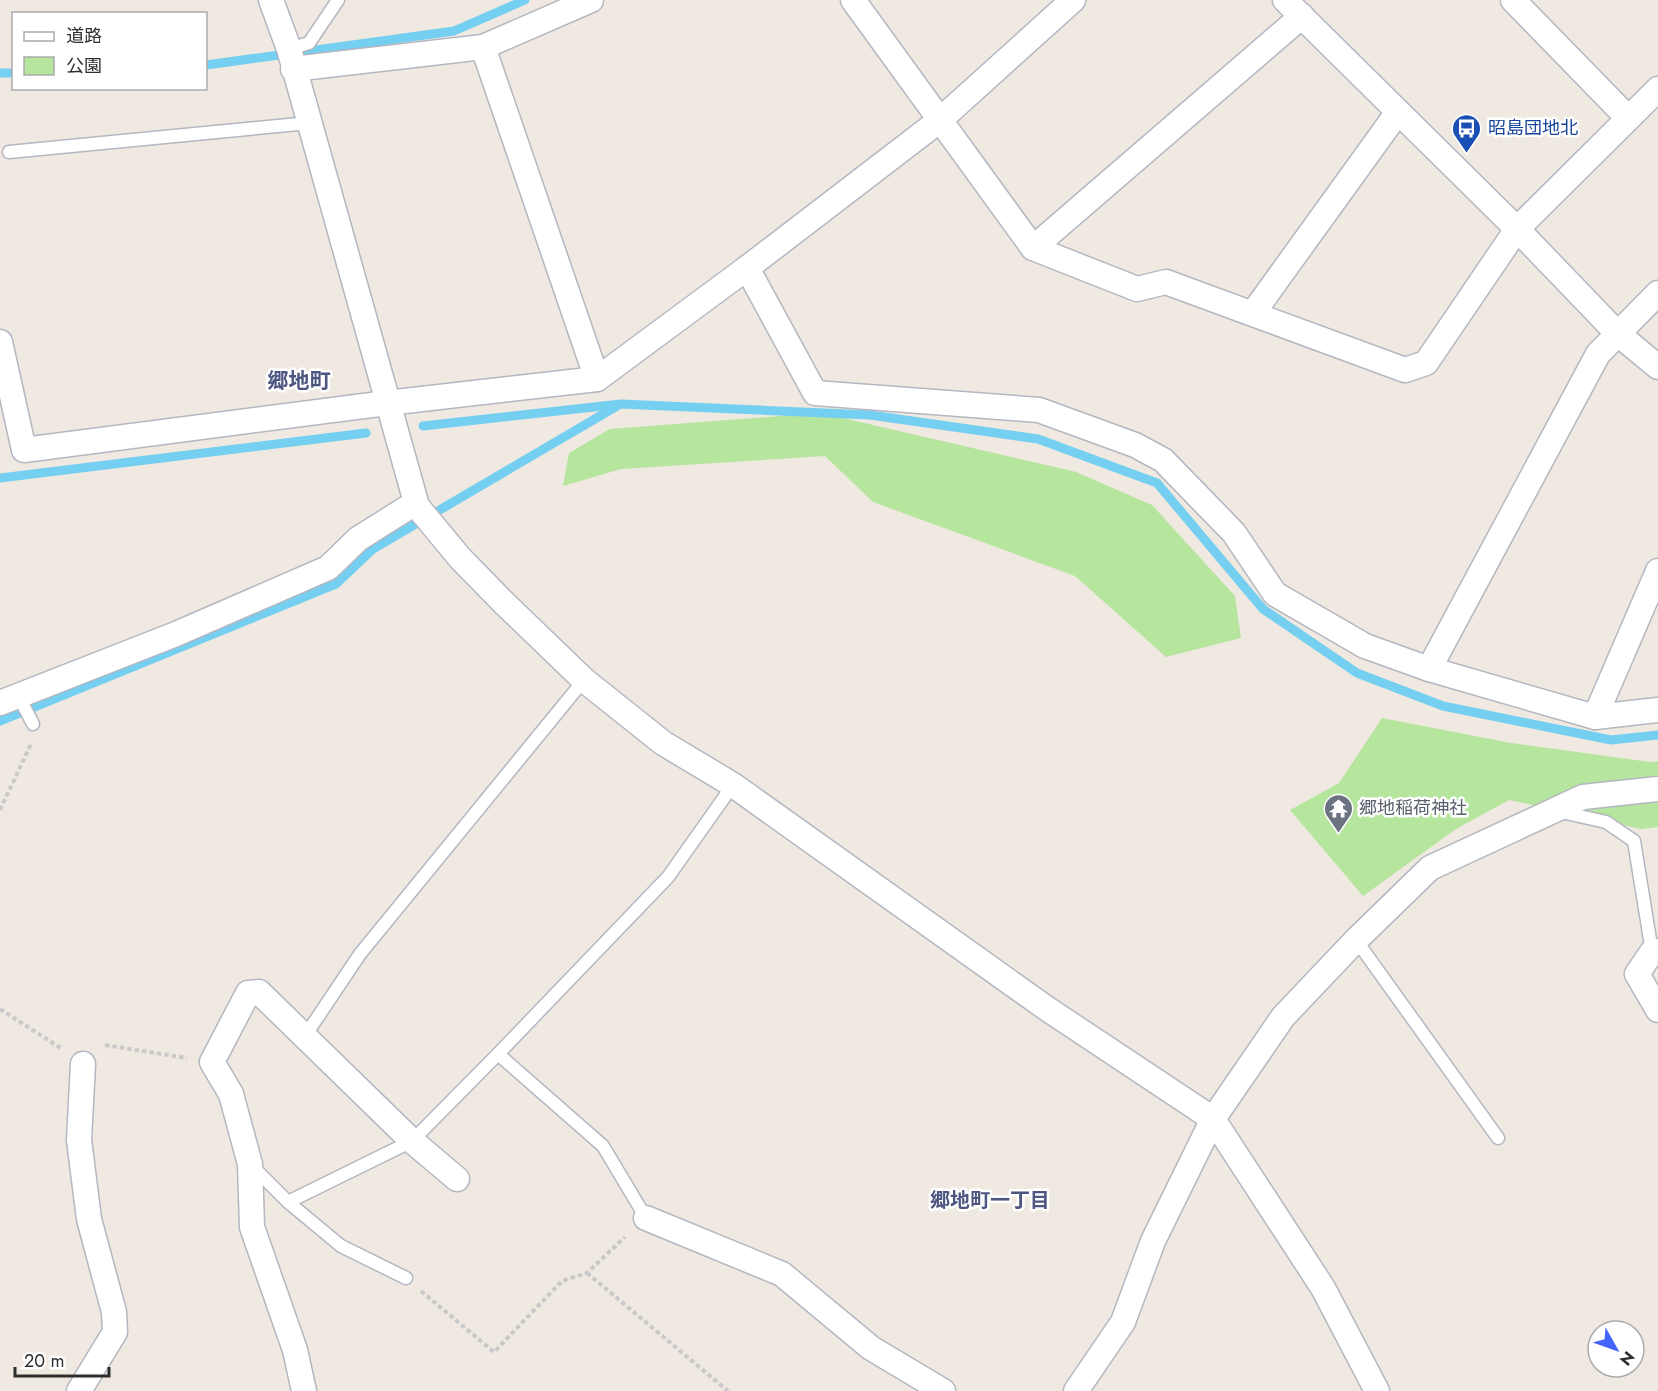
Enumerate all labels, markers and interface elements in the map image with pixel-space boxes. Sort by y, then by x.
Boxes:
legend [12,12,207,90]
text: 道路 [66,23,102,49]
text: 公園 [66,53,102,79]
bus stop icon: 昭島団地北 [1451,112,1483,154]
place label: 昭島団地北 [1488,115,1578,141]
district label: 郷地町 [268,366,331,396]
temple icon: 郷地稲荷神社 [1322,792,1354,834]
place label: 郷地稲荷神社 [1359,795,1467,821]
district label: 郷地町一丁目 [930,1186,1050,1215]
north arrow [1586,1319,1646,1379]
scale bar [15,1340,110,1378]
text: N [1614,1346,1640,1371]
text: 20 m [24,1348,64,1374]

